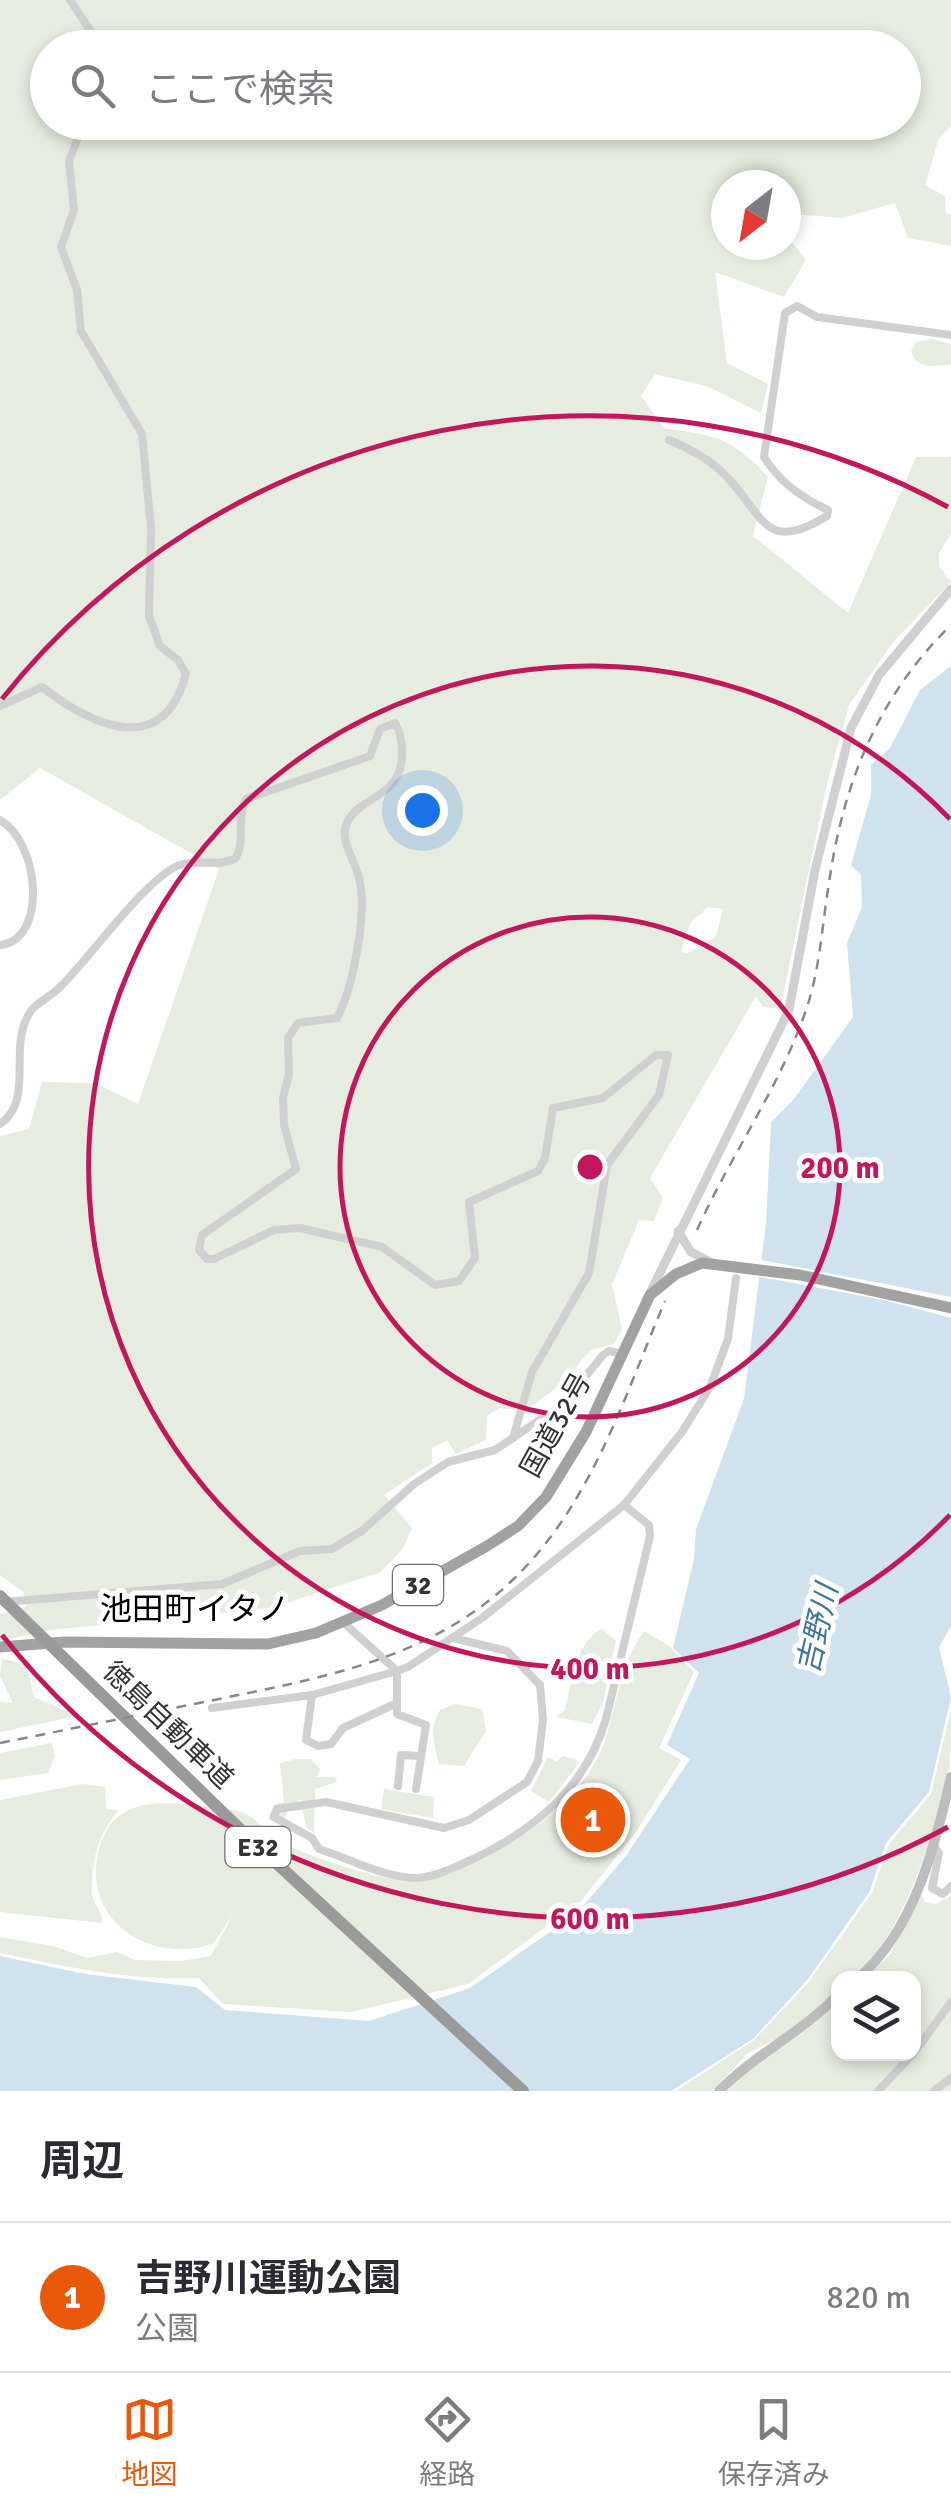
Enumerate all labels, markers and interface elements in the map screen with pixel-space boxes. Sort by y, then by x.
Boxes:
search box [30,30,921,140]
icon: search [65,58,120,113]
text: ここで検索 [145,66,335,113]
north arrow [711,170,801,260]
your location [397,785,448,836]
centre of rings [572,1149,608,1185]
text: 200 m [800,1150,880,1187]
street label: 国道32号 [513,1367,599,1483]
road number: 32 [393,1565,443,1605]
water label: 吉野川 [790,1578,847,1677]
district label: 池田町イタノ [100,1590,290,1629]
text: 400 m [550,1651,630,1688]
street label: 徳島自動車道 [96,1654,240,1796]
pin: 1 [560,1782,626,1858]
road number: E32 [226,1827,290,1867]
text: 600 m [550,1901,630,1938]
map controls [831,1971,921,2061]
button: layers [831,1971,921,2061]
text: 周辺 [40,2136,124,2187]
text: 吉野川運動公園 [135,2255,401,2302]
text: 1 [64,2278,81,2317]
text: 820 m [827,2278,911,2317]
text: 公園 [135,2309,199,2348]
tab: 地図 [121,2392,177,2492]
tab: 経路 [419,2392,476,2492]
tab: 保存済み [718,2392,830,2492]

